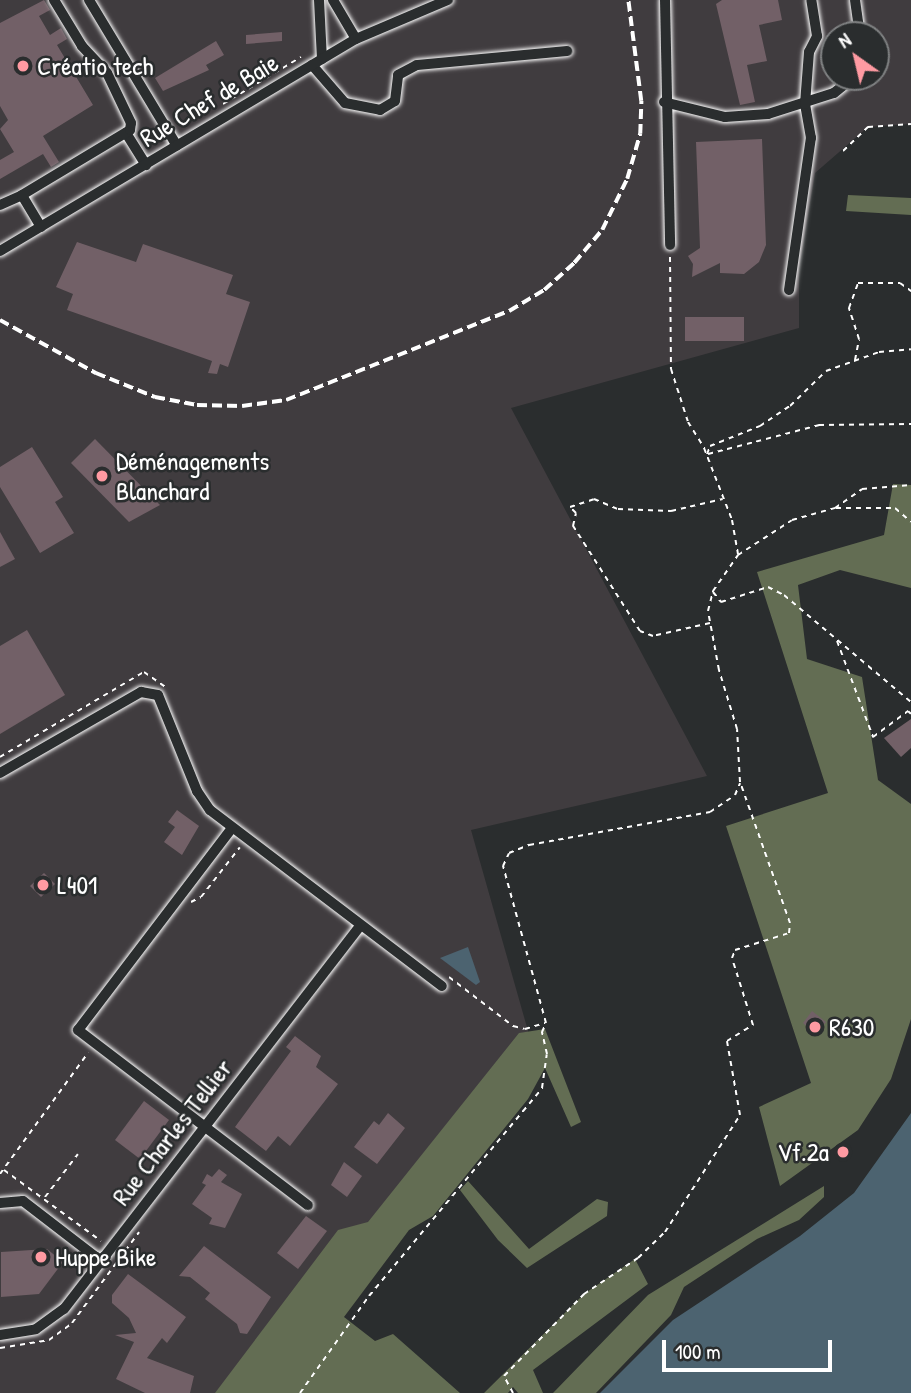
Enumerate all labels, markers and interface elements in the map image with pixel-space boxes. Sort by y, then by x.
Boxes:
north arrow [820,21,890,91]
text: N [833,27,856,54]
street label: Rue Chef de Baie [134,47,284,153]
place label: Créatio tech [37,50,153,82]
marker: Créatio tech [15,58,31,74]
place label: Déménagements Blanchard [116,445,269,506]
marker: Déménagements Blanchard [94,468,110,484]
place label: L401 [57,869,98,901]
marker: L401 [35,877,51,893]
place label: R630 [829,1011,874,1043]
marker: R630 [807,1019,823,1035]
street label: Rue Charles Tellier [105,1053,239,1211]
place label: Vf.2a [777,1136,829,1168]
marker: Vf.2a [835,1144,851,1160]
place label: Huppe Bike [55,1241,156,1273]
marker: Huppe Bike [33,1249,49,1265]
scale bar [666,1326,836,1370]
text: 100 m [675,1337,721,1366]

